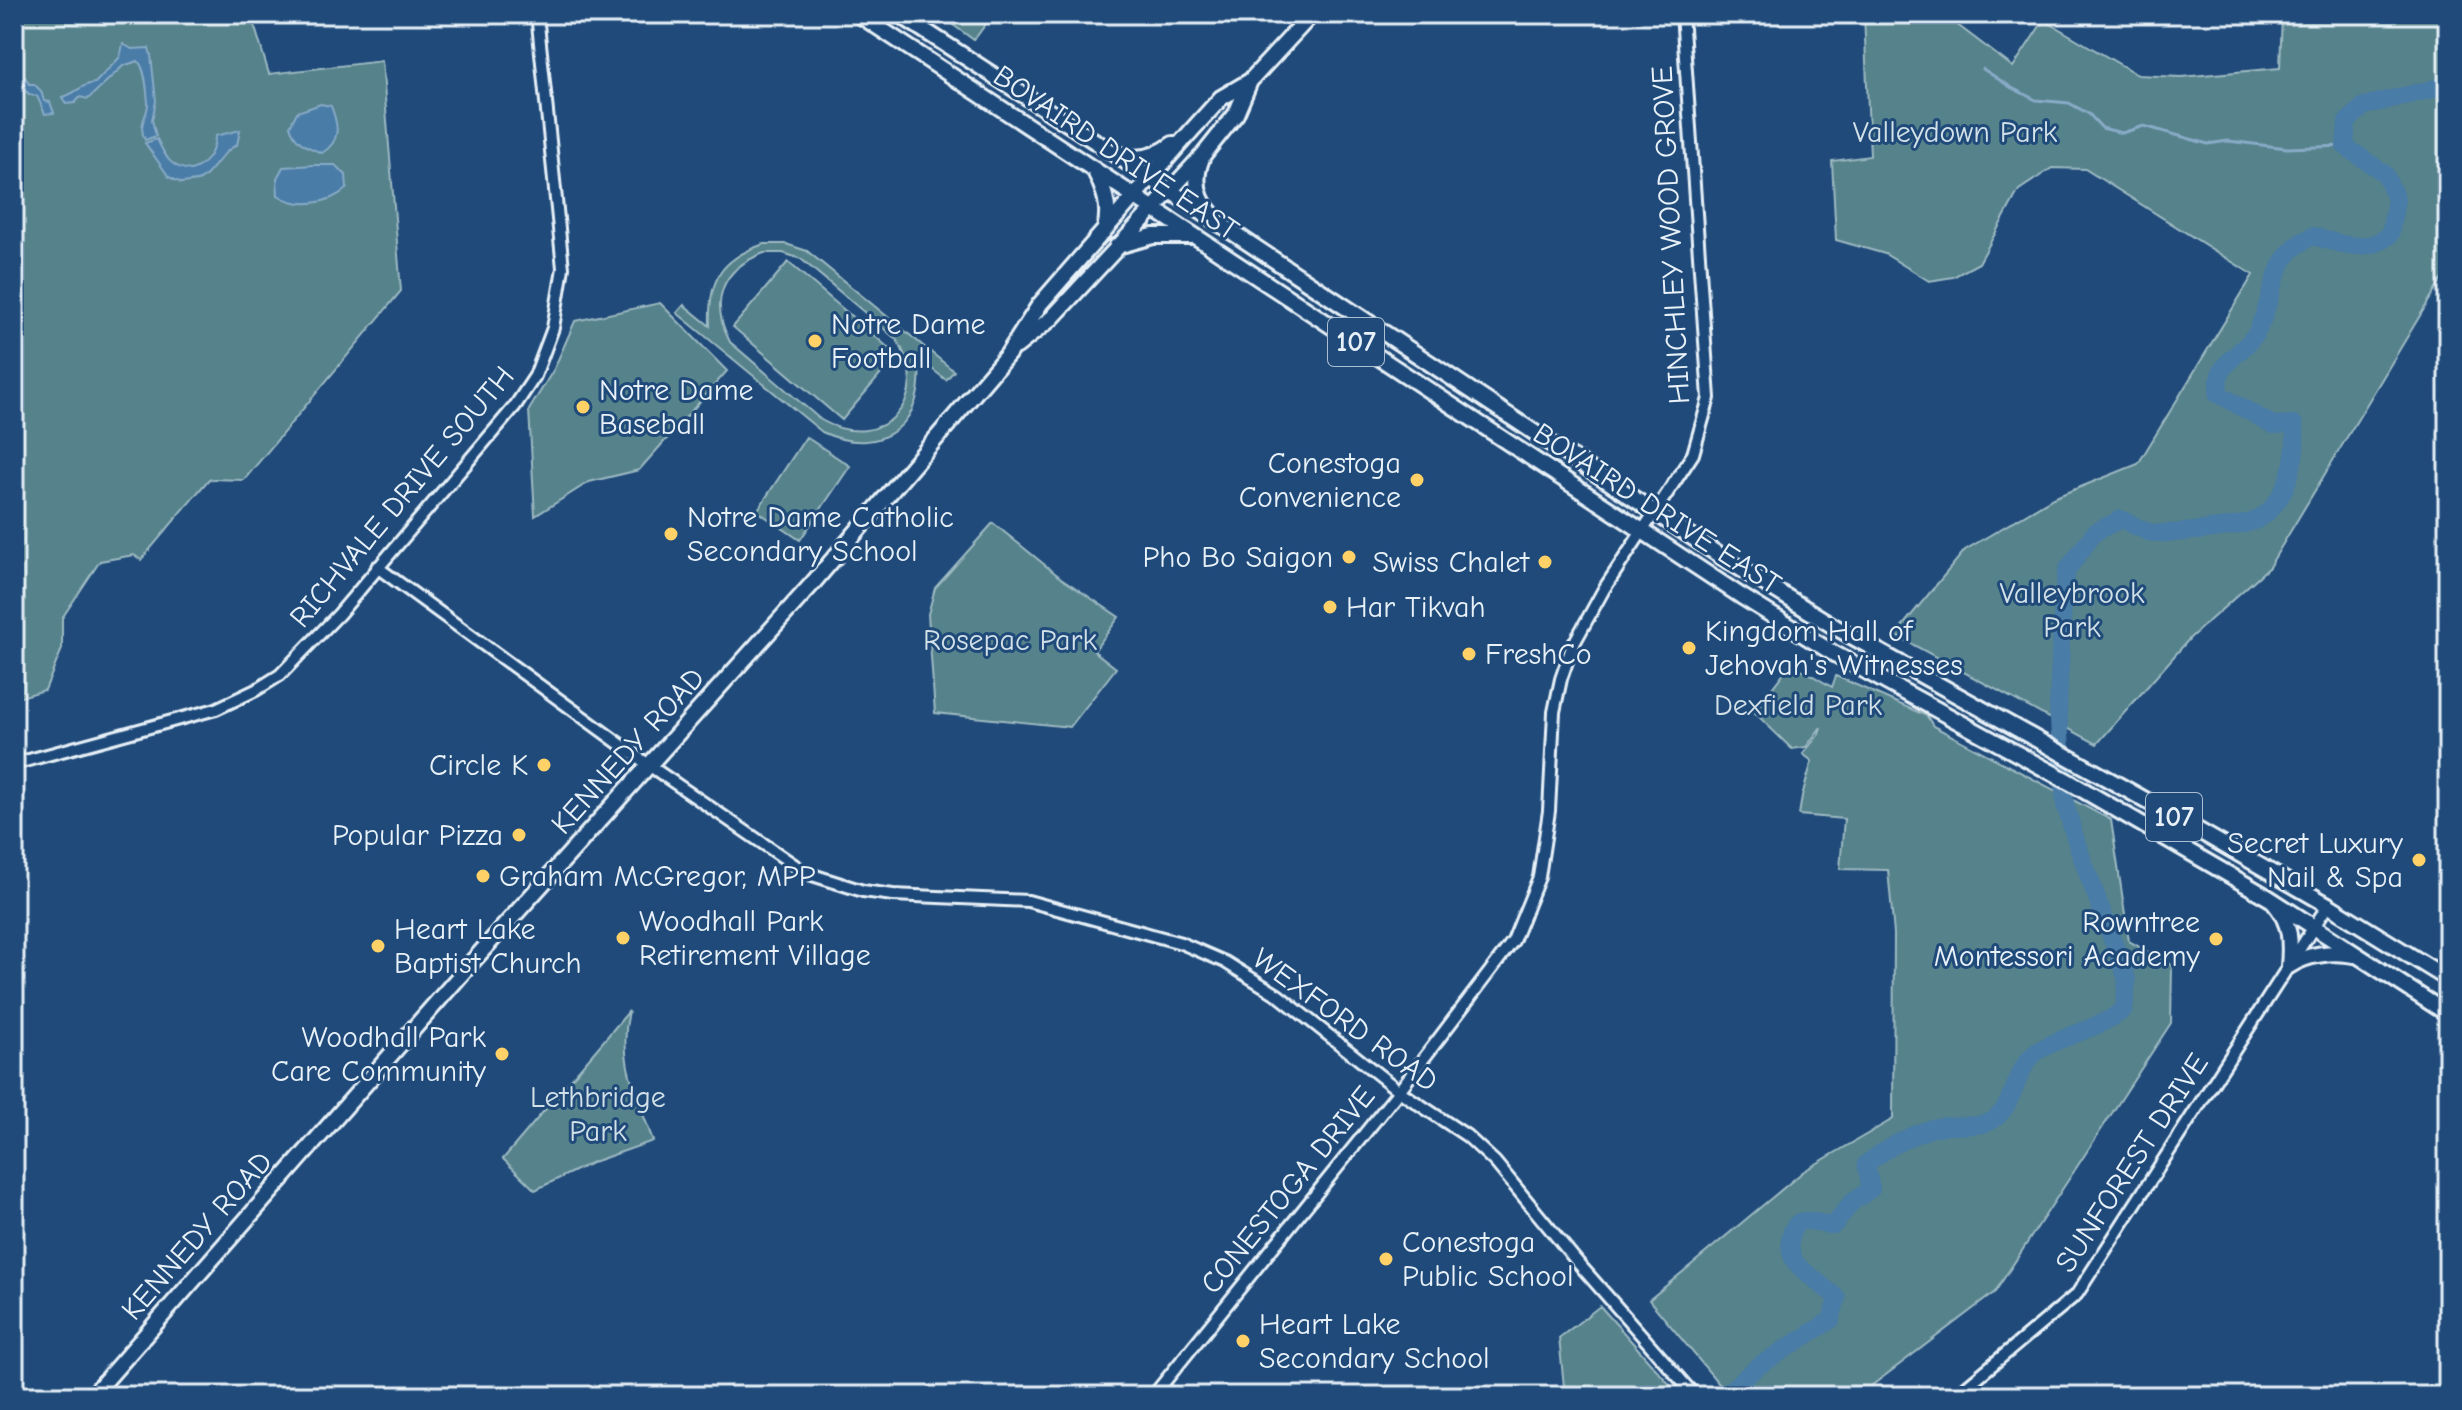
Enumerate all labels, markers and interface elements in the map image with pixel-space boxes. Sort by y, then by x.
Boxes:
street label: BOVAIRD DRIVE EAST [987,58,1245,248]
street label: HINCHLEY WOOD GROVE [1645,65,1697,405]
park label: Valleydown Park [1853,115,2058,150]
place label: Notre Dame Football [831,307,986,376]
road number: 107 [1328,318,1384,366]
marker: Notre Dame Football [806,332,824,350]
street label: RICHVALE DRIVE SOUTH [282,359,522,635]
place label: Notre Dame Baseball [599,373,754,442]
marker: Notre Dame Baseball [574,398,592,416]
street label: BOVAIRD DRIVE EAST [1527,416,1788,602]
place label: Conestoga Convenience [1239,446,1401,515]
marker: Conestoga Convenience [1408,471,1426,489]
place label: Notre Dame Catholic Secondary School [687,500,954,569]
marker: Notre Dame Catholic Secondary School [662,525,680,543]
place label: Pho Bo Saigon [1143,540,1333,575]
place label: Swiss Chalet [1373,545,1530,580]
marker: Pho Bo Saigon [1340,548,1358,566]
marker: Swiss Chalet [1536,553,1554,571]
park label: Valleybrook Park [1999,576,2145,645]
place label: Har Tikvah [1346,590,1486,625]
marker: Har Tikvah [1321,598,1339,616]
place label: Kingdom Hall of Jehovah's Witnesses [1705,614,1963,683]
park label: Rosepac Park [923,623,1097,658]
place label: FreshCo [1485,637,1592,672]
marker: Kingdom Hall of Jehovah's Witnesses [1680,639,1698,657]
marker: FreshCo [1460,645,1478,663]
street label: KENNEDY ROAD [544,661,712,841]
park label: Dexfield Park [1714,688,1883,723]
place label: Circle K [429,748,528,783]
marker: Circle K [535,756,553,774]
road number: 107 [2146,793,2202,841]
place label: Popular Pizza [332,818,503,853]
marker: Popular Pizza [510,826,528,844]
place label: Secret Luxury Nail & Spa [2227,826,2404,895]
marker: Secret Luxury Nail & Spa [2410,851,2428,869]
place label: Graham McGregor, MPP [499,859,816,894]
marker: Graham McGregor, MPP [474,867,492,885]
place label: Woodhall Park Retirement Village [639,904,871,973]
place label: Rowntree Montessori Academy [1934,905,2201,974]
place label: Heart Lake Baptist Church [394,912,582,981]
marker: Woodhall Park Retirement Village [614,929,632,947]
marker: Rowntree Montessori Academy [2207,930,2225,948]
marker: Heart Lake Baptist Church [369,937,387,955]
street label: WEXFORD ROAD [1245,941,1445,1099]
place label: Woodhall Park Care Community [271,1020,487,1089]
marker: Woodhall Park Care Community [493,1045,511,1063]
street label: SUNFOREST DRIVE [2048,1047,2216,1279]
street label: CONESTOGA DRIVE [1194,1079,1382,1301]
park label: Lethbridge Park [530,1080,666,1149]
street label: KENNEDY ROAD [114,1145,280,1327]
place label: Conestoga Public School [1402,1225,1573,1294]
marker: Conestoga Public School [1377,1250,1395,1268]
place label: Heart Lake Secondary School [1259,1307,1490,1376]
marker: Heart Lake Secondary School [1234,1332,1252,1350]

